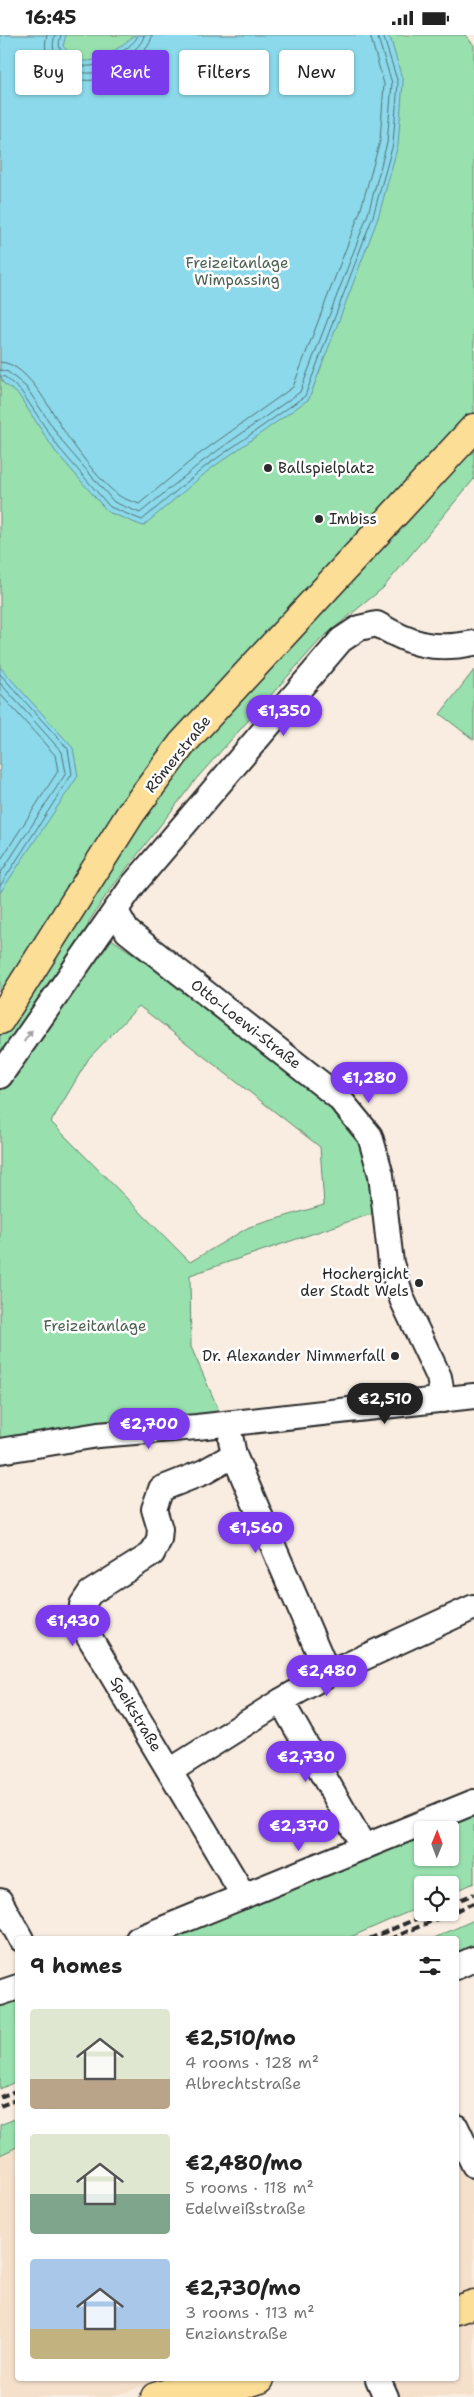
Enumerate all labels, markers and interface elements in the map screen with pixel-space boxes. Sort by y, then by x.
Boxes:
text: 16:45 [25,5,76,30]
chip: Buy [15,50,82,95]
chip: Rent [92,50,169,95]
chip: Filters [179,50,269,95]
chip: New [279,50,354,95]
park label: Freizeitanlage Wimpassing [186,253,288,290]
place label: Ballspielplatz [278,458,375,478]
marker: Ballspielplatz [262,462,274,474]
place label: Imbiss [329,509,377,529]
marker: Imbiss [313,513,325,525]
pin: €1,350 [243,695,325,737]
text: €1,350 [257,700,311,721]
street label: Römerstraße [141,711,215,797]
street label: Otto-Loewi-Straße [187,975,305,1073]
one-way arrow [23,1029,33,1043]
pin: €1,280 [328,1061,410,1104]
text: €1,280 [342,1067,396,1088]
place label: Hochergicht der Stadt Wels [300,1264,409,1301]
marker: Hochergicht der Stadt Wels [413,1277,425,1289]
park label: Freizeitanlage [44,1316,146,1336]
place label: Dr. Alexander Nimmerfall [202,1346,385,1366]
marker: Dr. Alexander Nimmerfall [389,1350,401,1362]
pin: €2,510 [344,1383,426,1425]
text: €2,510 [358,1388,412,1409]
pin: €2,700 [108,1407,190,1450]
text: €2,700 [120,1413,178,1434]
pin: €1,560 [215,1511,297,1554]
text: €1,560 [229,1517,283,1538]
pin: €1,430 [32,1605,114,1647]
text: €1,430 [46,1610,100,1631]
pin: €2,480 [286,1655,368,1697]
text: €2,480 [297,1660,357,1681]
street label: Speikstraße [106,1673,166,1755]
pin: €2,730 [265,1741,347,1783]
text: €2,730 [277,1746,335,1767]
pin: €2,370 [258,1809,340,1852]
text: €2,370 [269,1815,329,1836]
north arrow [414,1821,459,1866]
map controls [414,1821,459,1921]
button: locate [414,1876,459,1921]
text: 9 homes [30,1952,122,1980]
icon: filters [416,1952,444,1980]
text: €2,510/mo [185,2024,296,2052]
icon: home [70,2029,130,2089]
text: 4 rooms · 128 m² [185,2052,319,2073]
text: Albrechtstraße [185,2073,301,2094]
text: €2,480/mo [185,2149,303,2177]
icon: home [70,2154,130,2214]
text: 5 rooms · 118 m² [185,2177,314,2198]
text: Edelweißstraße [185,2198,306,2219]
text: €2,730/mo [185,2274,301,2302]
icon: home [70,2279,130,2339]
text: 3 rooms · 113 m² [185,2302,315,2323]
text: Enzianstraße [185,2323,288,2344]

